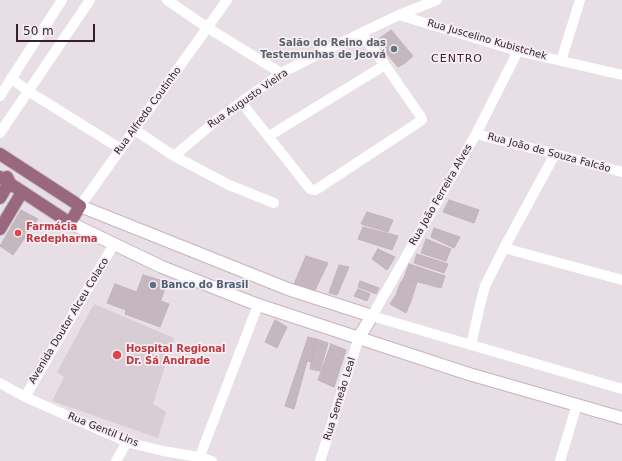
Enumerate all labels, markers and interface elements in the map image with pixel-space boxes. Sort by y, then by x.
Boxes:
scale bar [18,16,97,42]
street label: Rua Juscelino Kubistchek [426,17,548,63]
text: 50 m [23,24,54,38]
place label: Salão do Reino das Testemunhas de Jeová [260,37,386,60]
marker: Salão do Reino das Testemunhas de Jeová [389,44,399,54]
district label: CENTRO [431,52,483,66]
street label: Rua Alfredo Coutinho [112,65,184,157]
street label: Rua Augusto Vieira [206,67,290,131]
street label: Rua João de Souza Falcão [486,131,612,175]
street label: Rua João Ferreira Alves [407,142,475,248]
place label: Farmácia Redepharma [26,221,98,244]
marker: Farmácia Redepharma [13,228,23,238]
street label: Avenida Doutor Alceu Colaco [27,256,111,386]
place label: Banco do Brasil [161,279,248,291]
marker: Banco do Brasil [148,280,158,290]
place label: Hospital Regional Dr. Sá Andrade [126,343,225,366]
marker: Hospital Regional Dr. Sá Andrade [111,349,123,361]
street label: Rua Semeão Leal [322,356,358,442]
street label: Rua Gentil Lins [66,410,140,450]

